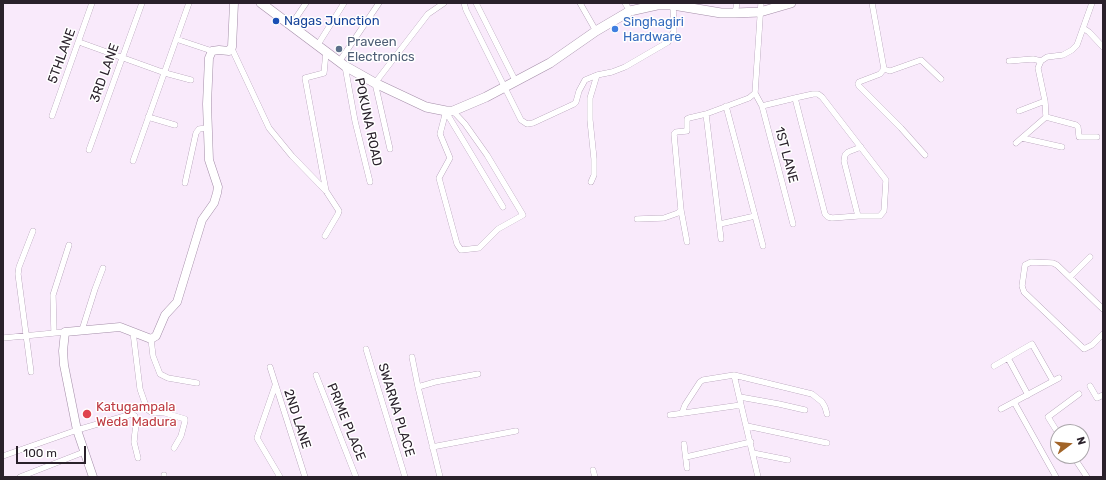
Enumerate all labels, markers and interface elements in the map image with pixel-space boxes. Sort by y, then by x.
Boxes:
place label: Nagas Junction [284,13,380,29]
place label: Singhagiri Hardware [623,14,684,45]
marker: Nagas Junction [271,16,281,26]
marker: Singhagiri Hardware [610,24,620,34]
street label: 5THLANE [45,26,79,86]
place label: Praveen Electronics [347,34,415,65]
street label: 3RD LANE [87,41,123,105]
marker: Praveen Electronics [334,44,344,54]
street label: POKUNA ROAD [351,76,385,168]
street label: 1ST LANE [771,125,801,185]
street label: SWARNA PLACE [374,361,418,459]
street label: PRIME PLACE [323,381,369,463]
street label: 2ND LANE [280,387,314,451]
place label: Katugampala Weda Madura [96,399,177,430]
marker: Katugampala Weda Madura [81,408,93,420]
north arrow [1050,424,1090,464]
text: N [1074,435,1088,446]
scale bar [18,438,88,464]
text: 100 m [23,446,57,460]

